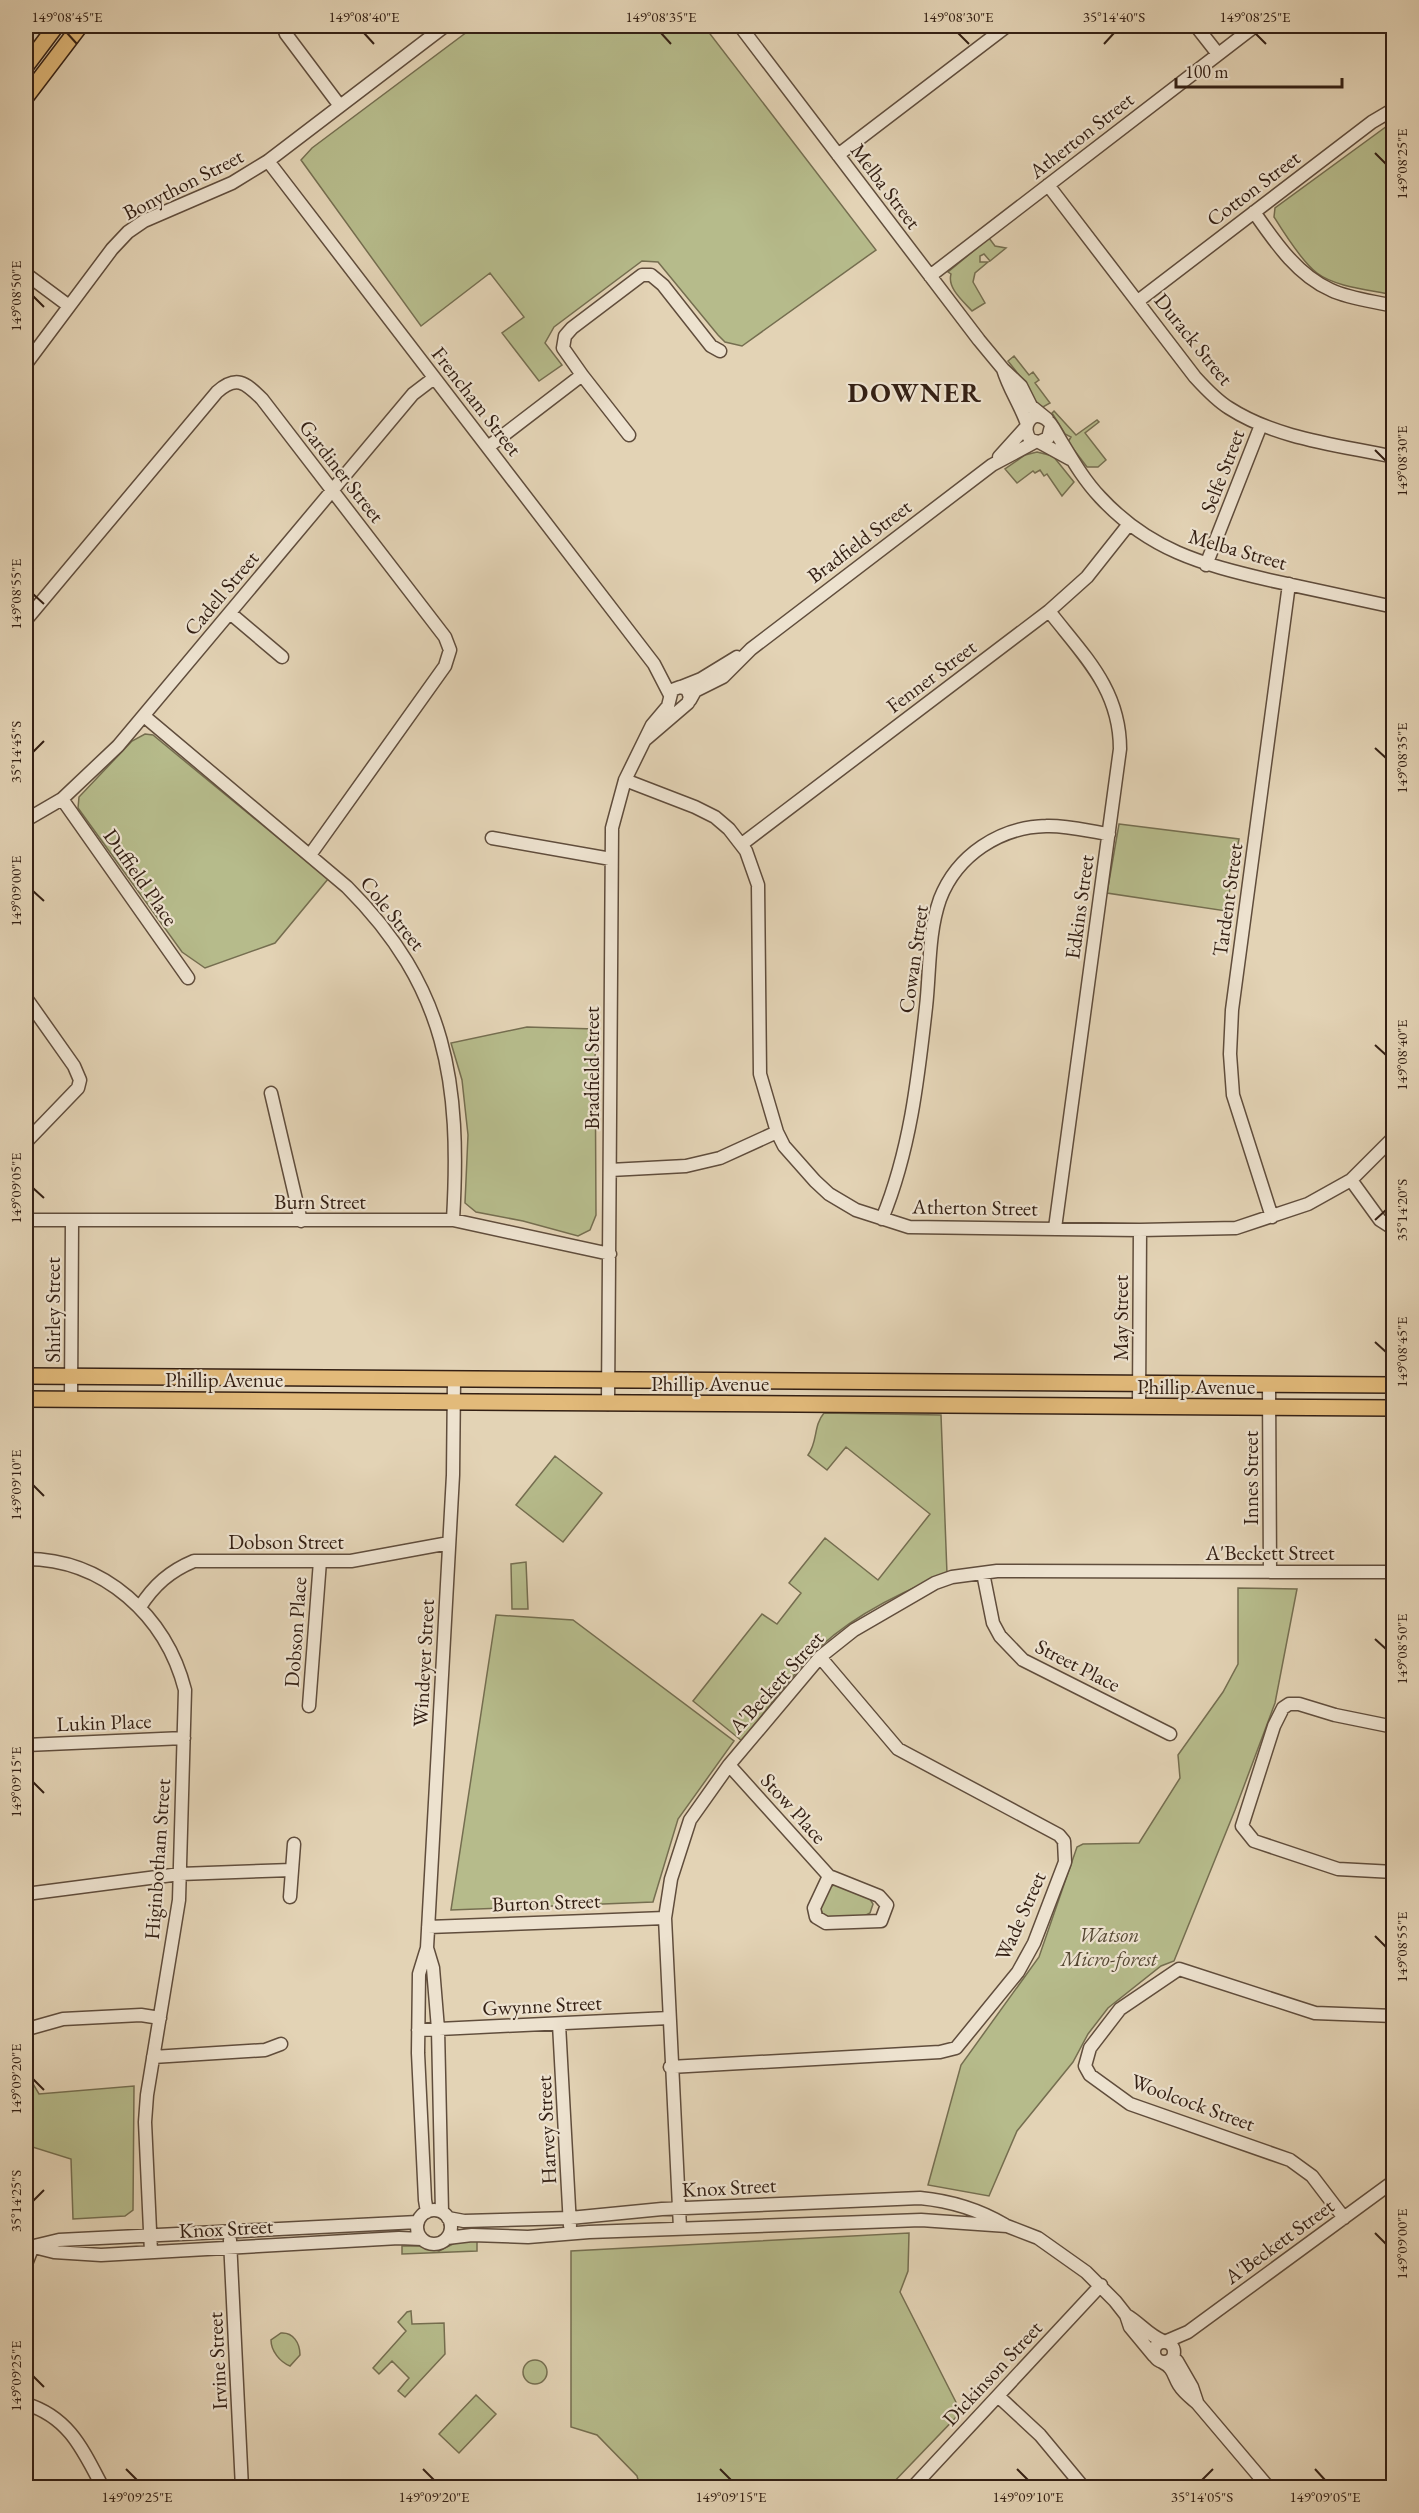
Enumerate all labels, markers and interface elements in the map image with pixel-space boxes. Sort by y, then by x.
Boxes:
text: 149°08'45"E [31,7,103,26]
text: 149°08'40"E [328,7,400,26]
text: 149°08'35"E [625,7,697,26]
text: 149°08'30"E [922,7,994,26]
text: 35°14'40"S [1083,7,1145,26]
text: 149°08'25"E [1219,7,1291,26]
scale bar [1176,51,1342,89]
text: 100 m [1185,60,1229,83]
street label: Atherton Street [1022,85,1139,185]
text: 149°08'25"E [1392,128,1411,200]
street label: Melba Street [845,138,927,235]
street label: Bonython Street [118,142,248,226]
street label: Cotton Street [1201,144,1305,232]
text: 149°08'50"E [6,260,25,332]
street label: Durack Street [1149,287,1240,391]
street label: Frencham Street [426,341,528,461]
district label: DOWNER [847,375,983,410]
street label: Gardiner Street [293,414,391,528]
street label: Selfe Street [1194,425,1250,517]
text: 149°08'30"E [1392,425,1411,497]
street label: Bradfield Street [802,493,917,589]
street label: Melba Street [1186,522,1291,576]
street label: Cadell Street [178,545,265,641]
text: 149°08'55"E [6,558,25,630]
street label: Fenner Street [881,633,982,719]
text: 35°14'45"S [6,721,25,783]
text: 149°08'35"E [1392,722,1411,794]
street label: Duffield Place [98,823,184,931]
street label: Tardent Street [1206,841,1248,958]
street label: Edkins Street [1058,853,1100,961]
text: 149°09'00"E [6,855,25,927]
street label: Cole Street [355,870,432,956]
street label: Cowan Street [892,903,934,1015]
street label: Bradfield Street [578,1006,605,1130]
text: 149°08'40"E [1392,1019,1411,1091]
text: 149°09'05"E [6,1152,25,1224]
text: 35°14'20"S [1392,1179,1411,1241]
street label: Burn Street [274,1188,366,1215]
street label: Atherton Street [911,1192,1038,1222]
street label: Shirley Street [39,1257,66,1363]
street label: May Street [1107,1274,1134,1361]
text: 149°08'45"E [1392,1316,1411,1388]
street label: Phillip Avenue [165,1366,283,1393]
street label: Phillip Avenue [651,1370,769,1397]
street label: Phillip Avenue [1137,1373,1255,1400]
street label: Innes Street [1237,1430,1264,1525]
text: 149°09'10"E [6,1449,25,1521]
street label: Dobson Street [228,1528,344,1555]
street label: A'Beckett Street [1204,1539,1335,1566]
street label: Dobson Place [278,1576,312,1688]
street label: Windeyer Street [406,1598,440,1728]
text: 149°08'50"E [1392,1613,1411,1685]
street label: A'Beckett Street [722,1625,830,1740]
street label: Street Place [1031,1632,1125,1698]
street label: Lukin Place [56,1707,152,1737]
text: 149°09'15"E [6,1746,25,1818]
street label: Stow Place [755,1767,833,1849]
street label: Higinbotham Street [138,1777,176,1940]
street label: Wade Street [988,1867,1052,1965]
street label: Burton Street [491,1887,601,1917]
text: 149°08'55"E [1392,1911,1411,1983]
park label: Watson Micro-forest [1059,1921,1158,1972]
street label: Gwynne Street [482,1988,603,2022]
text: 149°09'20"E [6,2043,25,2115]
street label: Woolcock Street [1127,2067,1259,2137]
street label: Harvey Street [530,2075,562,2185]
text: 35°14'25"S [6,2170,25,2232]
street label: Knox Street [681,2171,777,2203]
street label: A'Beckett Street [1218,2192,1340,2290]
text: 149°09'00"E [1392,2208,1411,2280]
street label: Knox Street [178,2212,274,2244]
street label: Irvine Street [201,2311,233,2411]
street label: Dickinson Street [936,2314,1048,2431]
text: 149°09'25"E [6,2340,25,2412]
text: 149°09'25"E [101,2487,173,2506]
text: 149°09'20"E [398,2487,470,2506]
text: 149°09'15"E [695,2487,767,2506]
text: 149°09'10"E [992,2487,1064,2506]
text: 35°14'05"S [1171,2487,1233,2506]
text: 149°09'05"E [1289,2487,1361,2506]

